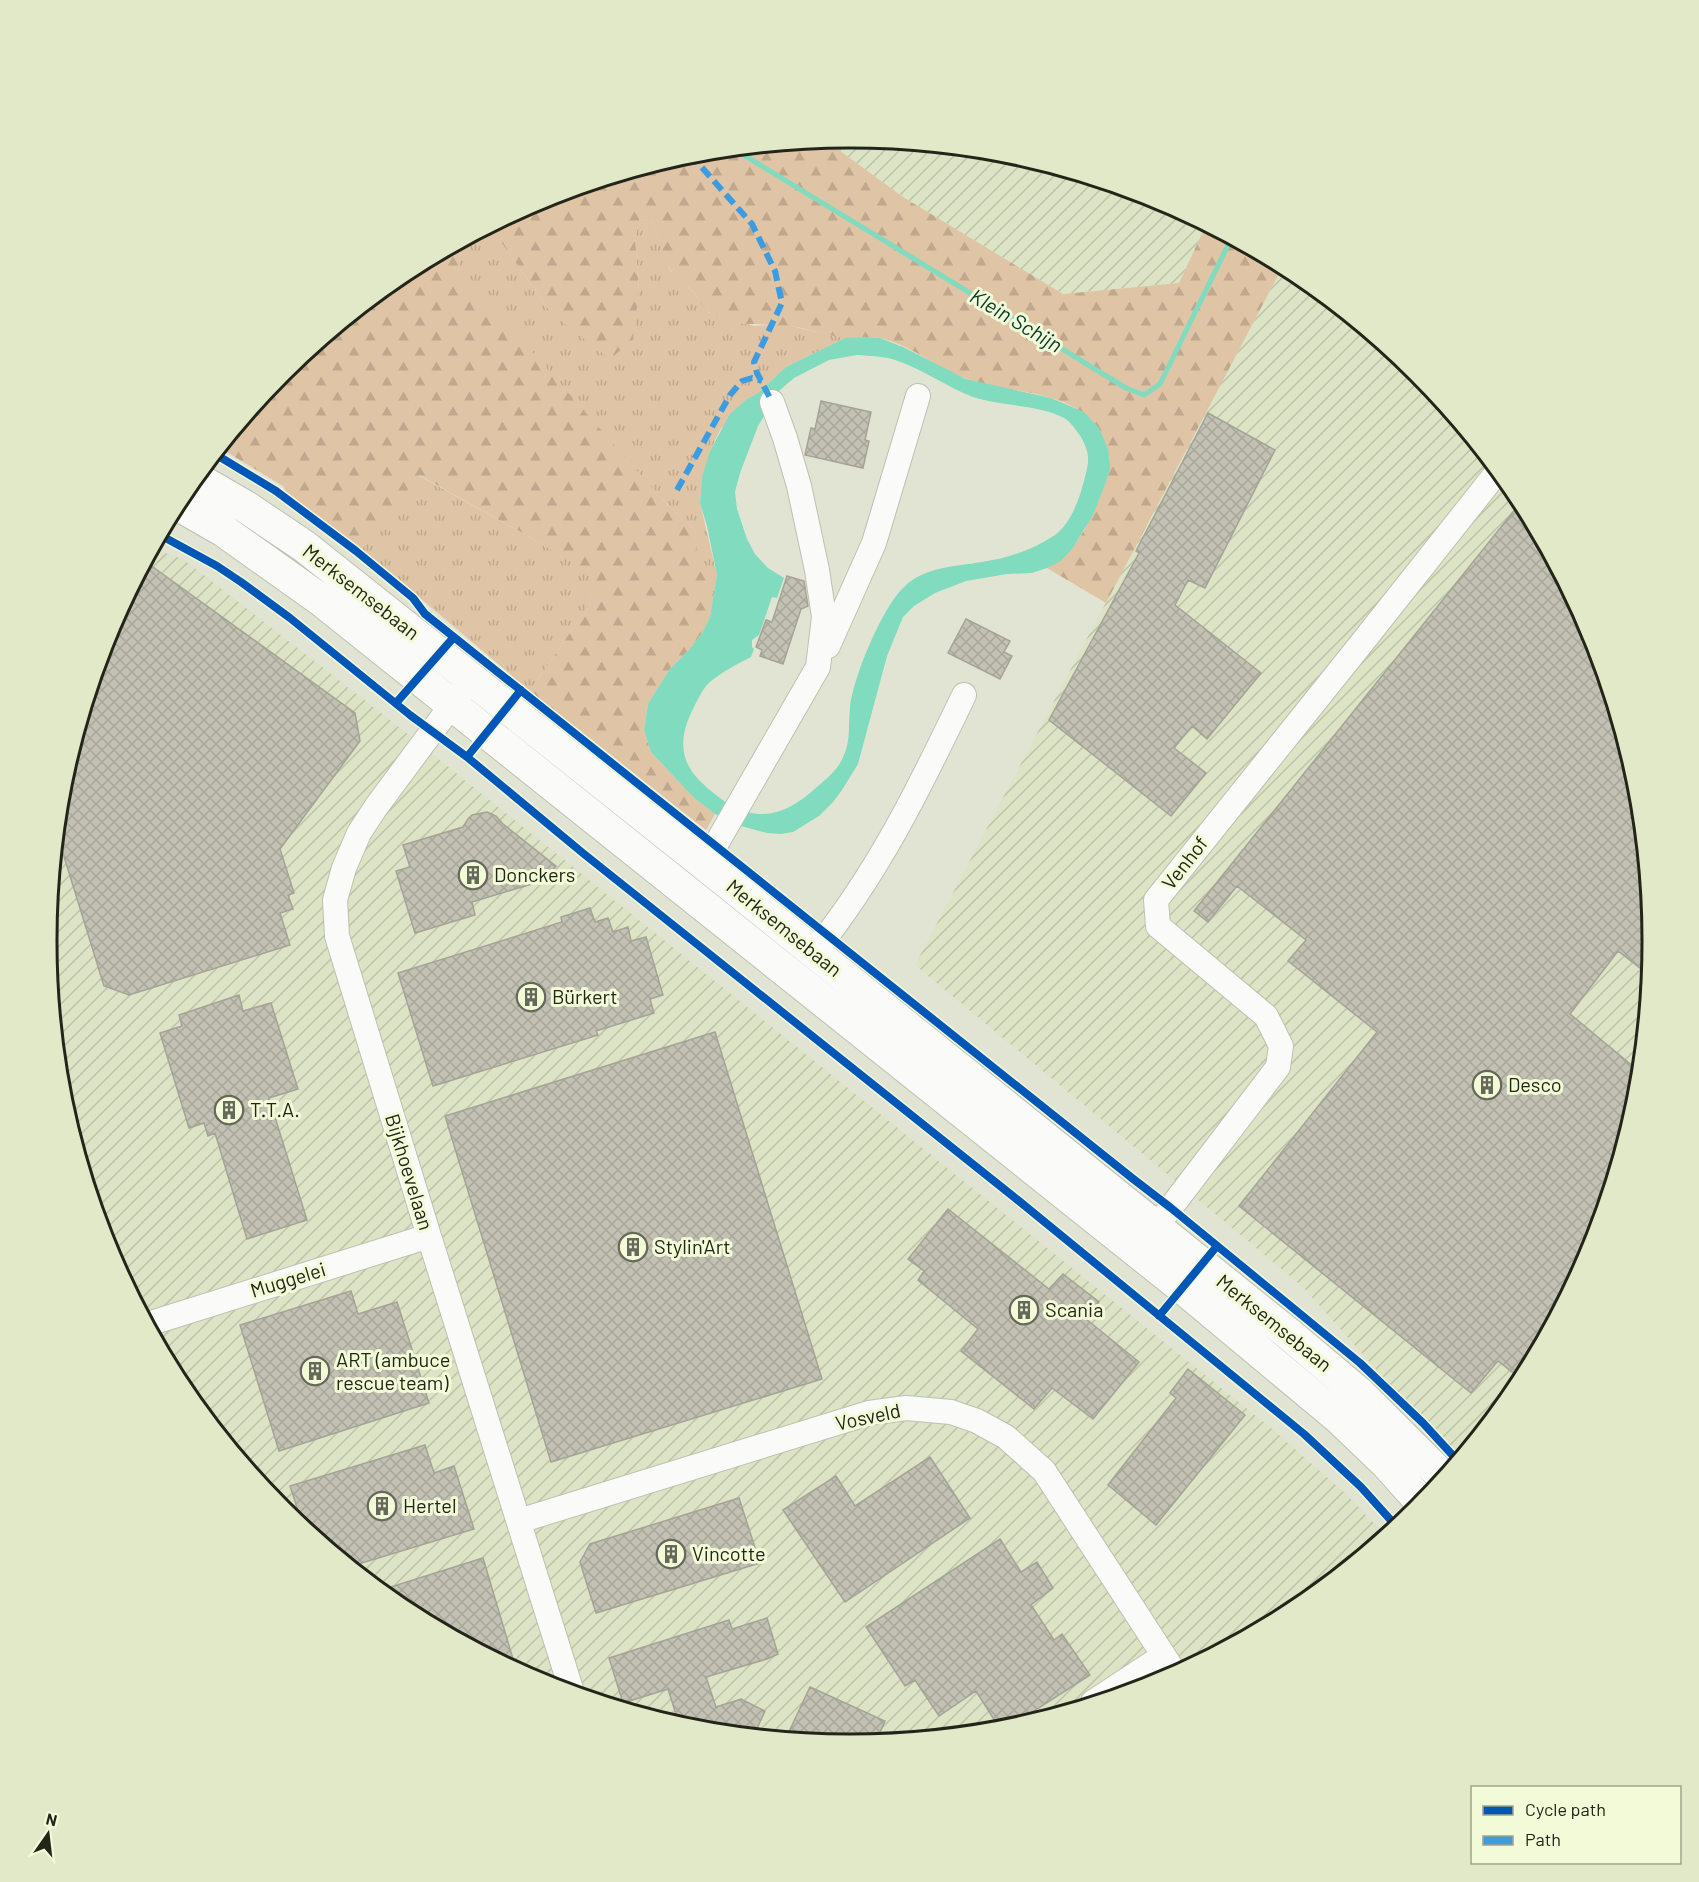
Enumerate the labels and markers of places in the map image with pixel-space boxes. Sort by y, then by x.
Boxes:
building icon: Donckers [457,859,489,891]
place label: Donckers [494,862,575,886]
building icon: Bürkert [515,981,547,1013]
place label: Bürkert [552,984,617,1008]
building icon: Desco [1471,1069,1503,1101]
place label: Desco [1508,1072,1562,1096]
building icon: T.T.A. [213,1094,245,1126]
place label: T.T.A. [250,1097,300,1121]
building icon: Stylin'Art [617,1231,649,1263]
place label: Stylin'Art [654,1234,731,1258]
building icon: Scania [1008,1294,1040,1326]
place label: Scania [1045,1297,1103,1321]
place label: ART (ambuce rescue team) [336,1347,450,1394]
building icon: ART (ambuce rescue team) [299,1355,331,1387]
building icon: Hertel [366,1490,398,1522]
place label: Hertel [403,1493,457,1517]
building icon: Vincotte [655,1538,687,1570]
place label: Vincotte [692,1541,766,1565]

